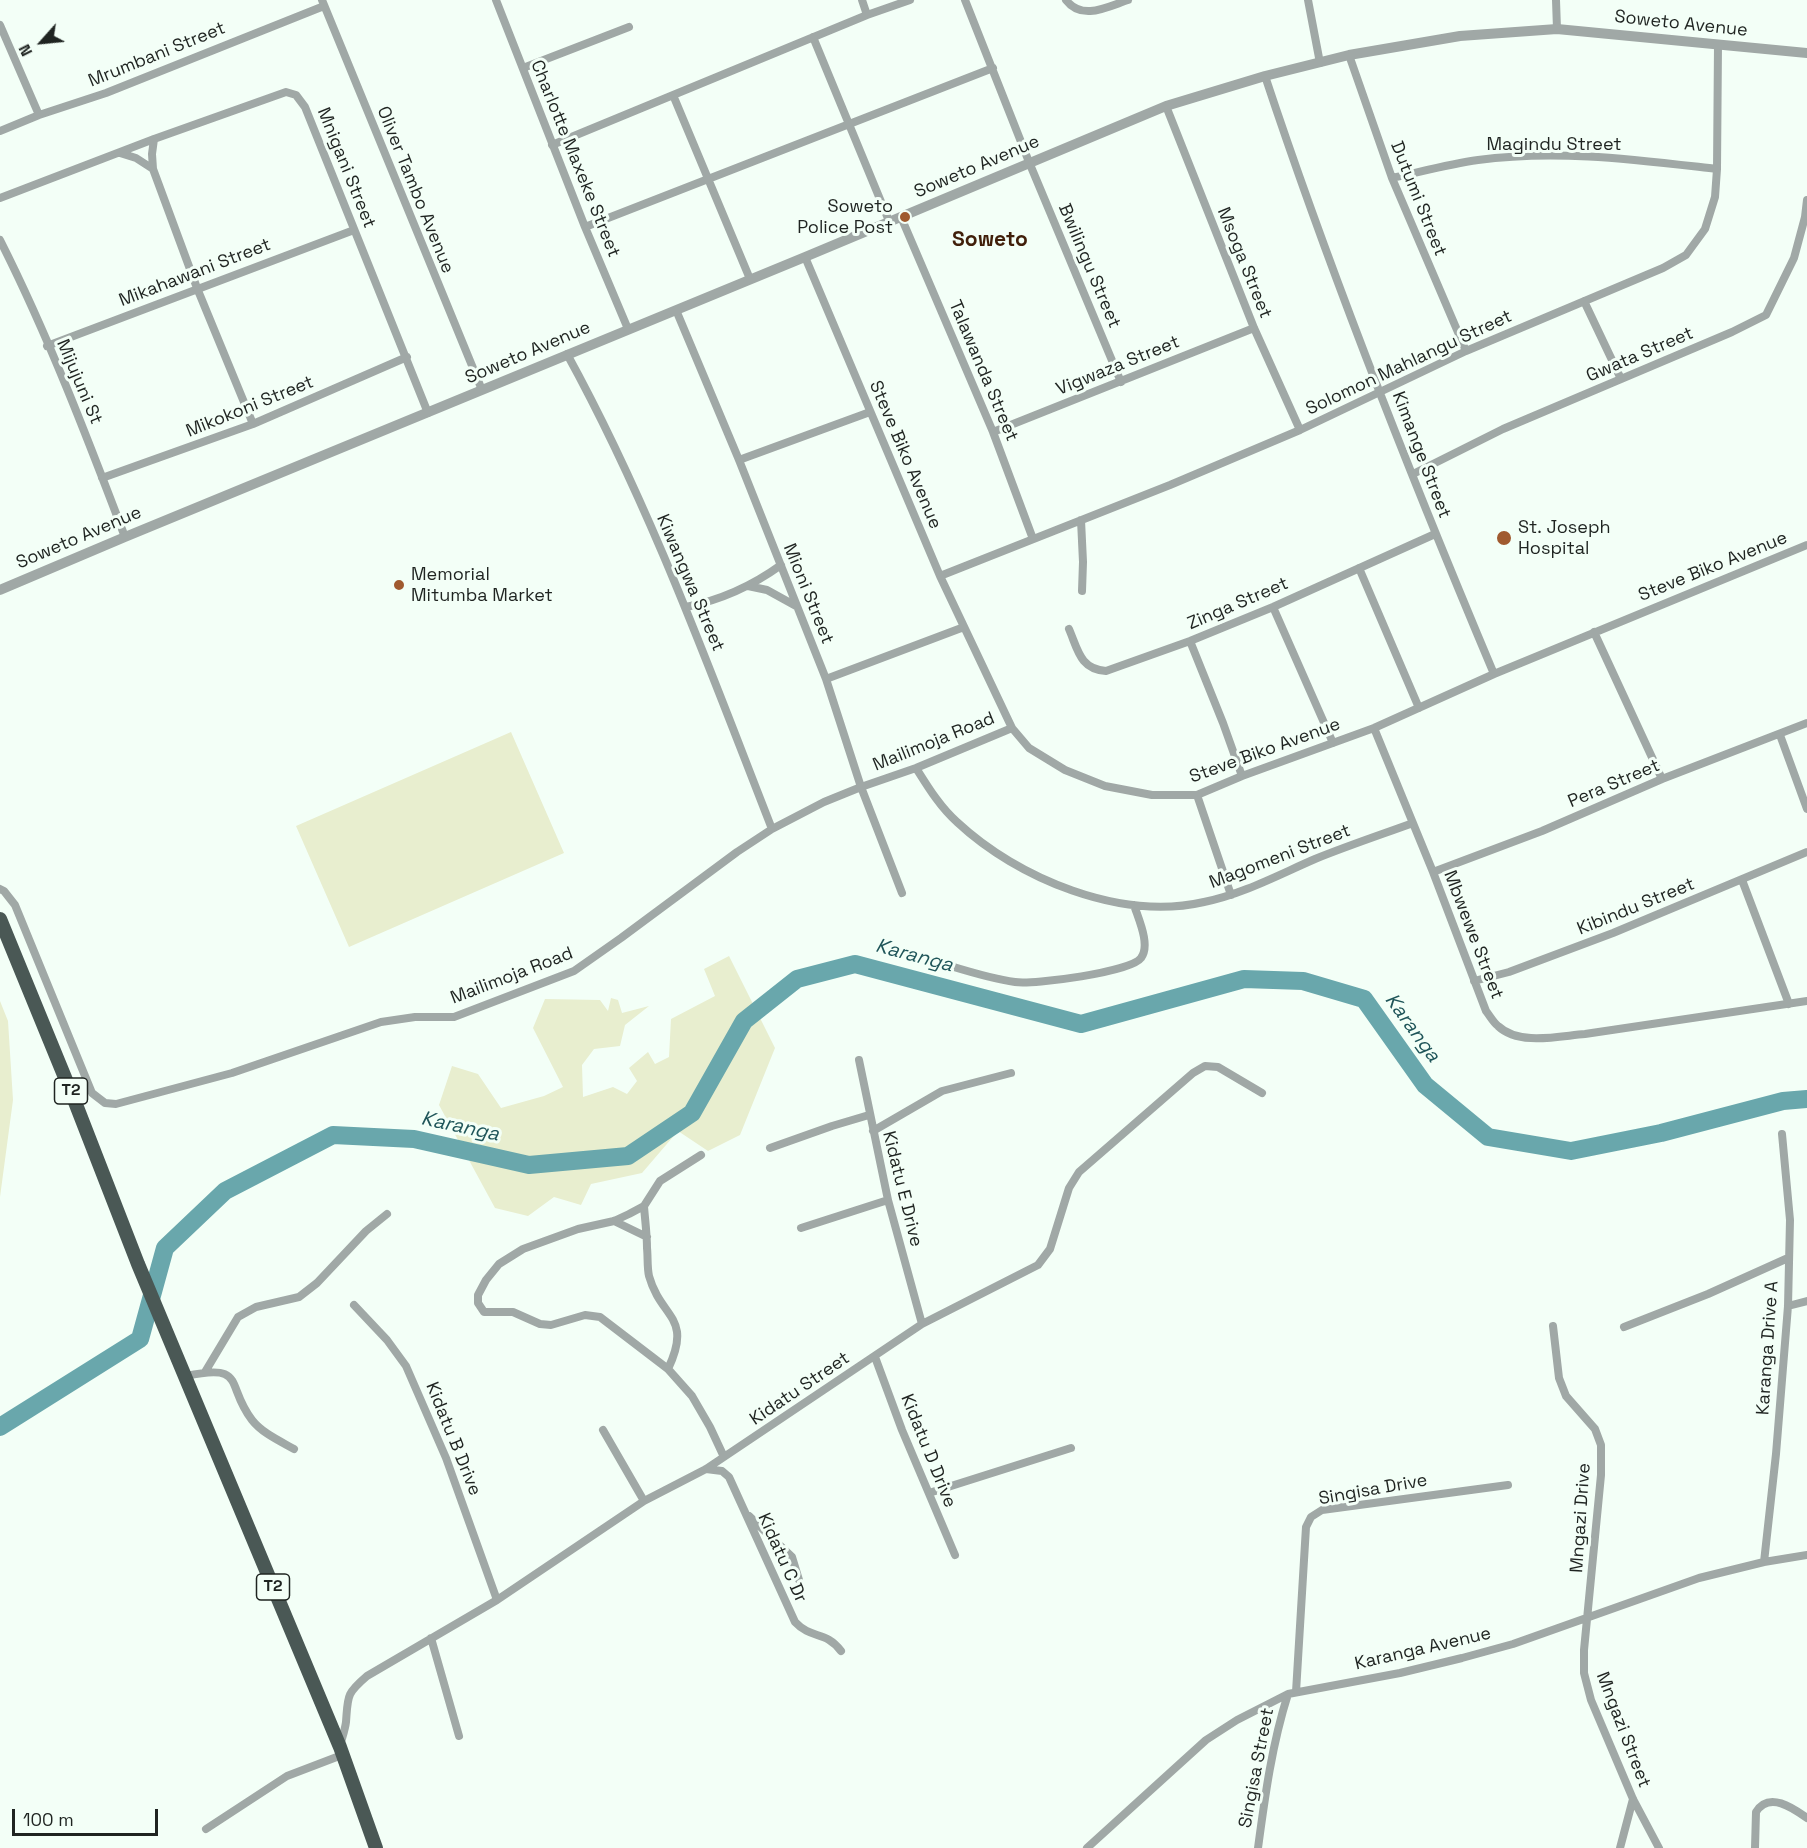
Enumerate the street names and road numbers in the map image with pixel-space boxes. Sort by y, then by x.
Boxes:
street label: Soweto Avenue [1613,6,1749,42]
street label: Mrumbani Street [85,18,229,92]
street label: Charlotte Maxeke Street [526,57,624,261]
street label: Oliver Tambo Avenue [372,103,458,277]
street label: Mnigani Street [312,105,380,231]
street label: Soweto Avenue [911,131,1043,203]
street label: Magindu Street [1487,134,1621,156]
street label: Dutumi Street [1385,138,1451,260]
street label: Bwilingu Street [1053,201,1125,331]
street label: Msoga Street [1212,204,1276,322]
street label: Mikahawani Street [116,234,274,312]
street label: Talawanda Street [944,297,1022,445]
street label: Solomon Mahlangu Street [1303,306,1515,420]
street label: Soweto Avenue [462,317,594,389]
street label: Gwata Street [1583,323,1697,387]
street label: Vigwaza Street [1053,331,1183,401]
street label: Mijujuni St [51,336,107,428]
street label: Mikokoni Street [183,372,317,442]
street label: Steve Biko Avenue [864,378,946,532]
street label: Kimange Street [1387,389,1455,521]
street label: Soweto Avenue [13,502,145,574]
street label: Kiwangwa Street [651,511,729,655]
street label: Steve Biko Avenue [1635,527,1791,607]
street label: Mioni Street [778,541,838,647]
street label: Zinga Street [1184,573,1292,635]
street label: Mailimoja Road [870,708,998,776]
street label: Steve Biko Avenue [1187,714,1343,788]
street label: Pera Street [1565,755,1663,813]
street label: Magomeni Street [1206,820,1354,894]
street label: Mbwewe Street [1439,868,1507,1002]
street label: Kibindu Street [1574,874,1698,940]
street label: Mailimoja Road [448,943,576,1009]
road number: T2 [54,1078,88,1104]
street label: Kidatu E Drive [877,1129,927,1249]
street label: Karanga Drive A [1753,1280,1783,1416]
street label: Kidatu Street [746,1348,854,1430]
street label: Kidatu B Drive [420,1379,486,1499]
street label: Kidatu D Drive [895,1391,961,1511]
street label: Mngazi Drive [1566,1462,1596,1574]
street label: Singisa Drive [1317,1470,1429,1510]
street label: Kidatu C Dr [753,1510,811,1606]
road number: T2 [256,1574,290,1600]
street label: Karanga Avenue [1353,1623,1493,1675]
street label: Mngazi Street [1591,1669,1655,1791]
street label: Singisa Street [1235,1706,1279,1830]

